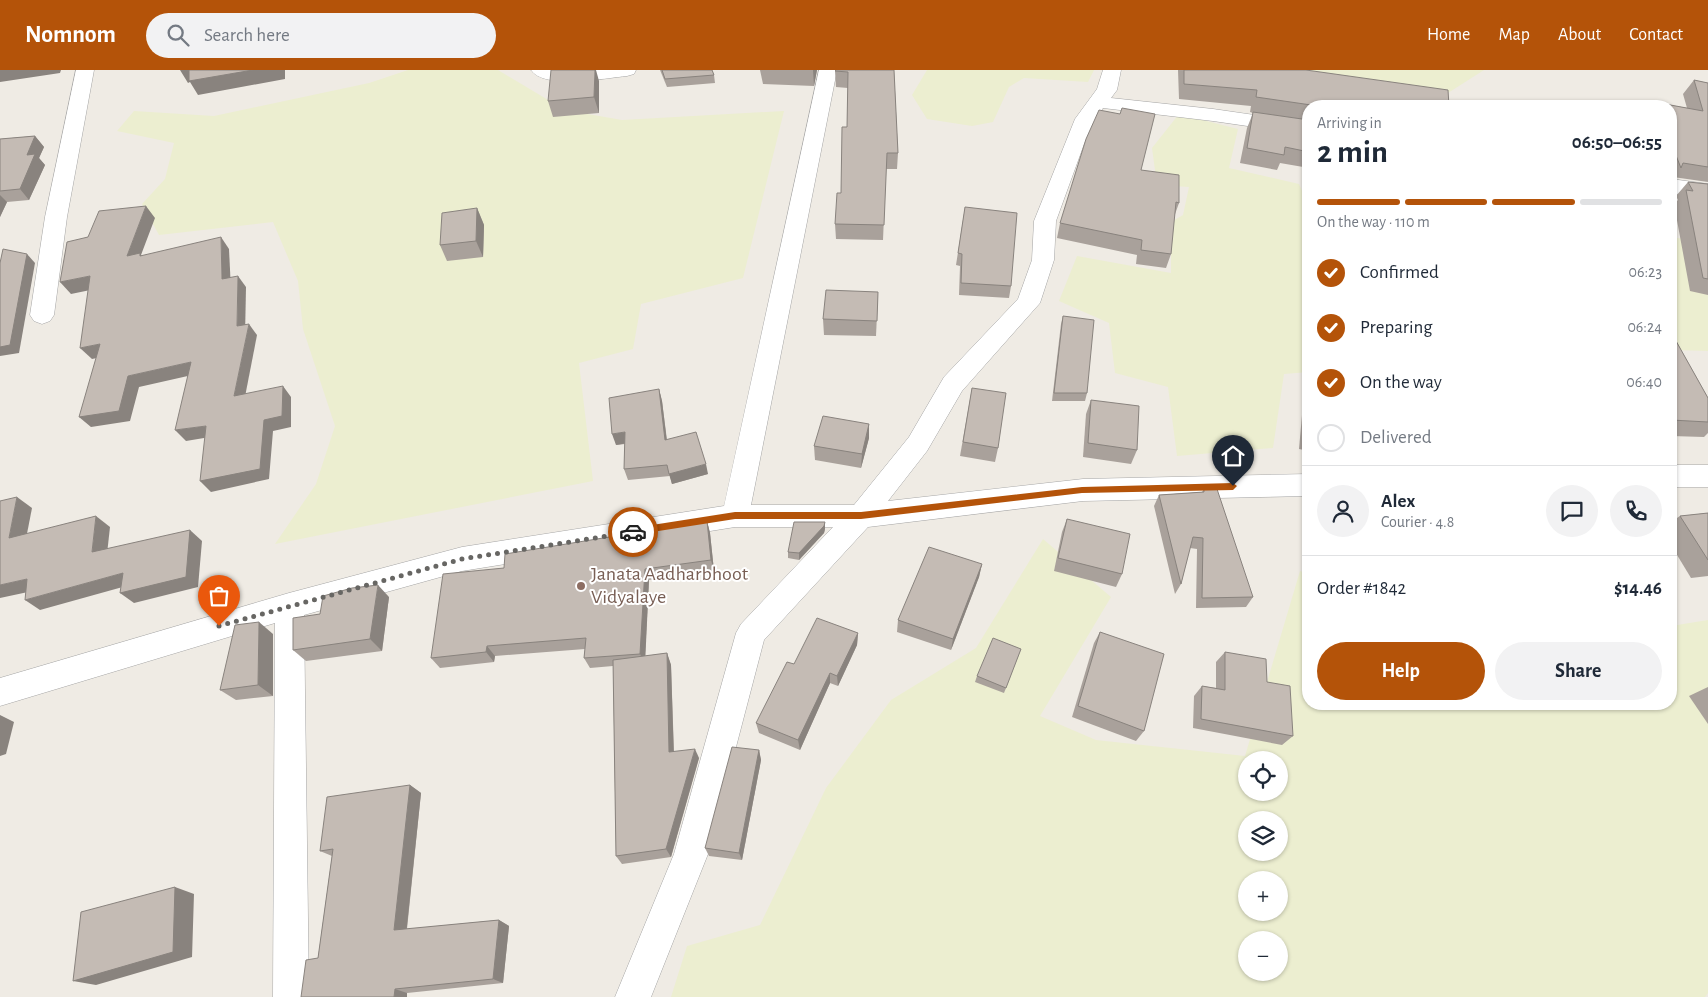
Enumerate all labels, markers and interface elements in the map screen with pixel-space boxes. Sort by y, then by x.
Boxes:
search box [146,13,496,58]
icon: search [164,21,192,49]
text: Nomnom [25,23,116,47]
text: Search here [204,26,290,45]
text: Home [1427,26,1470,44]
text: Map [1498,26,1530,44]
text: About [1558,26,1601,44]
text: Contact [1629,26,1683,44]
text: Arriving in [1317,115,1382,131]
text: 06:50–06:55 [1572,133,1662,152]
text: 2 min [1317,136,1388,168]
text: On the way · 110 m [1317,214,1430,230]
icon: check [1317,259,1345,287]
text: Confirmed [1360,263,1439,282]
text: 06:23 [1628,264,1662,280]
icon: check [1317,314,1345,342]
text: Preparing [1360,318,1433,337]
text: 06:24 [1627,319,1662,335]
icon: check [1317,369,1345,397]
text: On the way [1360,373,1442,392]
text: 06:40 [1626,374,1662,390]
text: Delivered [1360,428,1432,447]
pin [1212,435,1254,486]
icon: home [1219,442,1247,470]
button: person [1317,485,1369,537]
button: chat [1546,485,1598,537]
button: phone [1610,485,1662,537]
text: Alex [1381,492,1415,511]
courier [608,507,658,557]
text: Courier · 4.8 [1381,514,1454,530]
icon: car [619,518,647,546]
place label: Janata Aadharbhoot Vidyalaye [591,564,749,607]
pin [198,575,240,626]
text: Order #1842 [1317,579,1406,598]
text: $14.46 [1614,579,1662,598]
marker: Janata Aadharbhoot Vidyalaye [575,580,587,592]
icon: bag [205,582,233,610]
button: Help [1317,642,1485,700]
button: Share [1495,642,1662,700]
map controls [1238,751,1288,981]
button: locate [1238,751,1288,801]
button: layers [1238,811,1288,861]
button: + [1238,871,1288,921]
button: − [1238,931,1288,981]

